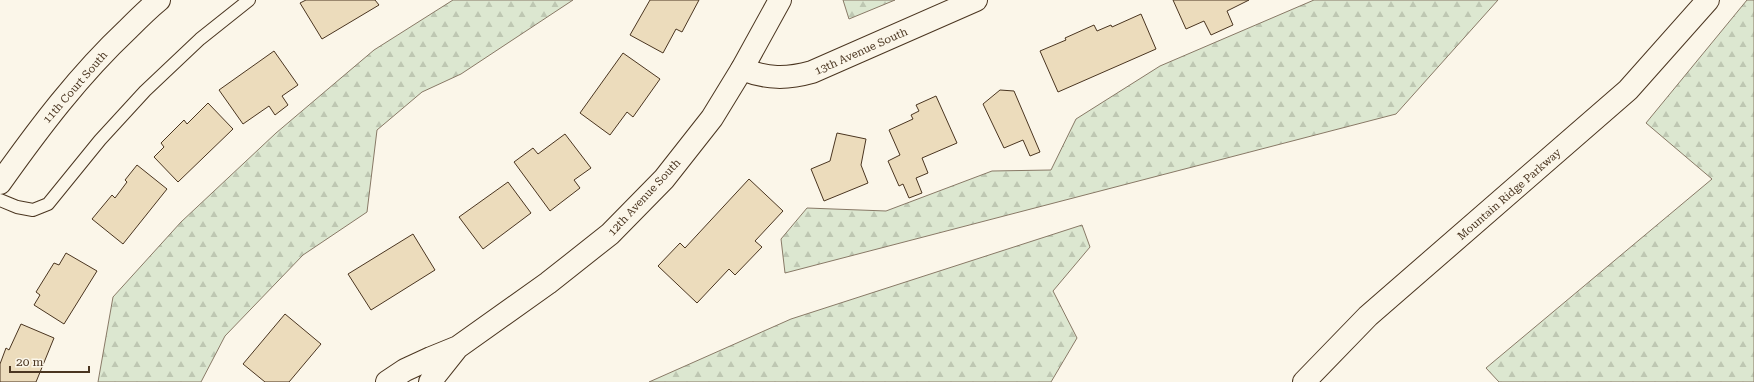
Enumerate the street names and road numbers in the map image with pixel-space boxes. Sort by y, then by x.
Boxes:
street label: 13th Avenue South [813,25,910,78]
street label: 11th Court South [41,49,110,126]
street label: Mountain Ridge Parkway [1455,146,1564,243]
street label: 12th Avenue South [605,156,683,238]

